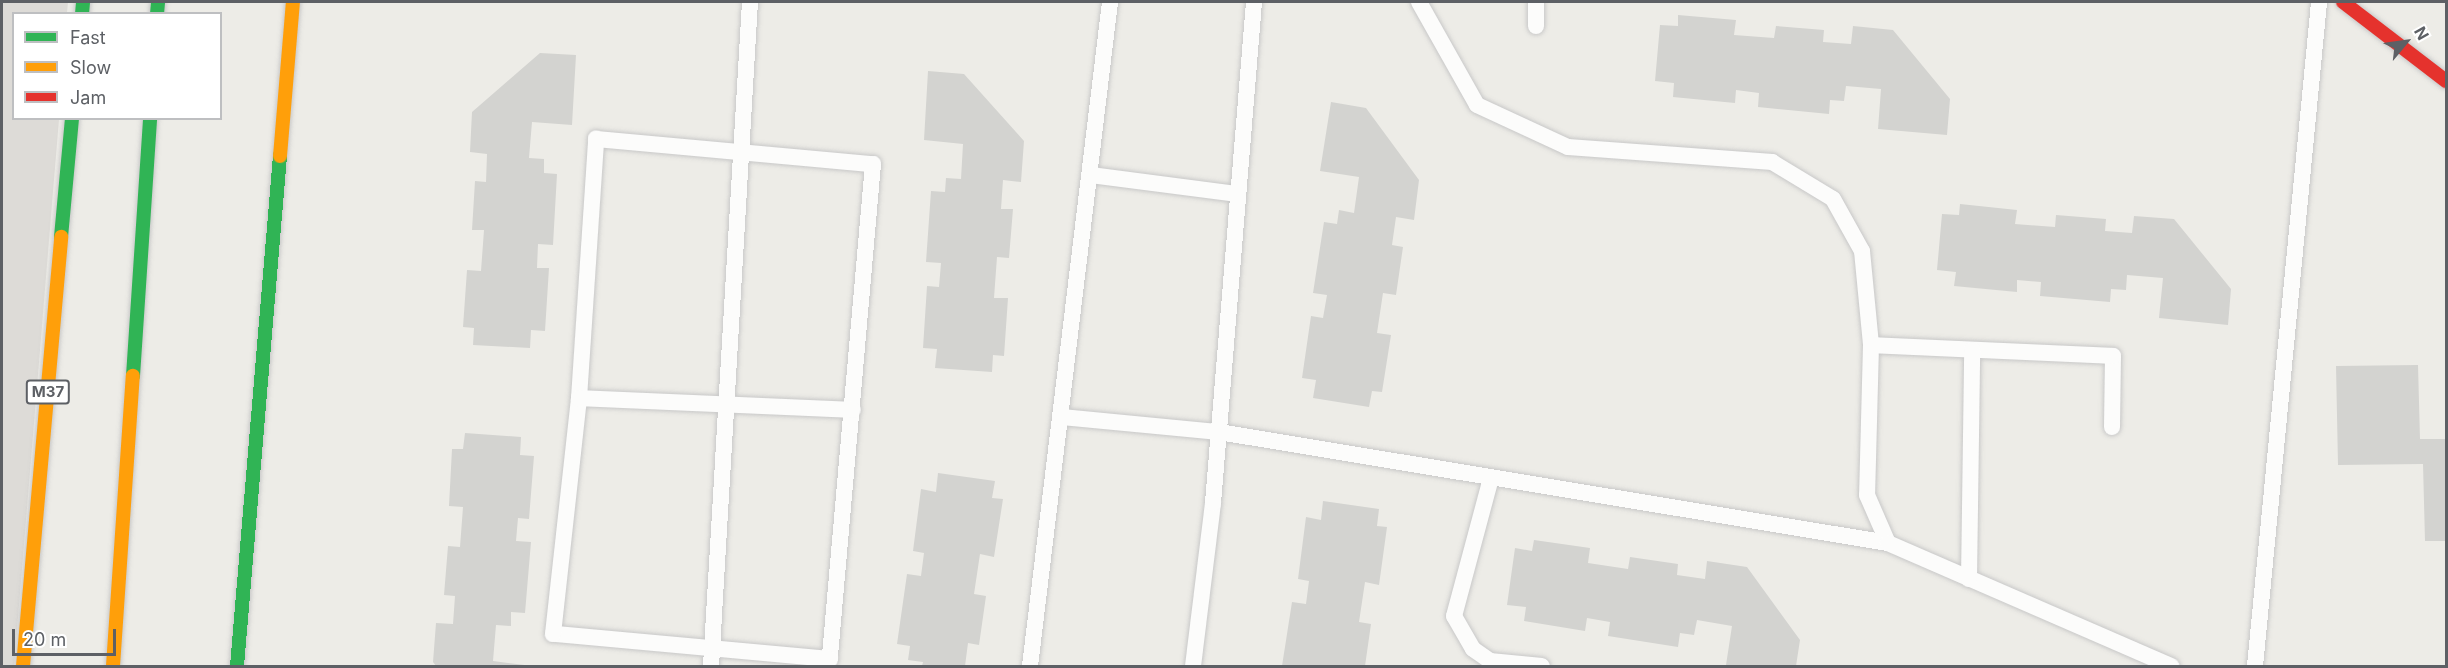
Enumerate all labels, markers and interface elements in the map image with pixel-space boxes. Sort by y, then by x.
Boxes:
legend [12,12,222,120]
north arrow [2376,12,2436,72]
text: N [2410,23,2433,43]
text: Fast [70,27,106,48]
text: Slow [70,57,111,78]
text: Jam [70,87,106,108]
road number: M37 [26,380,70,404]
scale bar [15,617,118,655]
text: 20 m [23,629,66,650]

